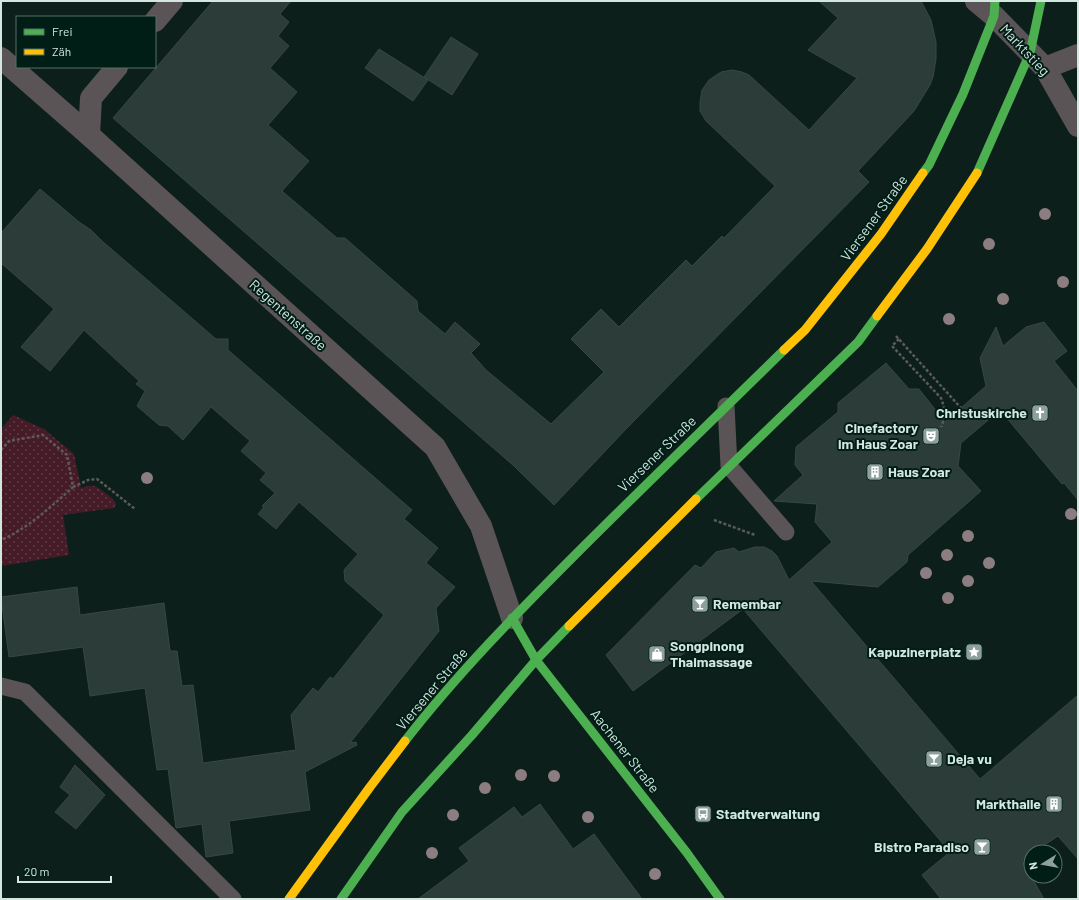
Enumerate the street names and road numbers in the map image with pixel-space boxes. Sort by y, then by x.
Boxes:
street label: Marktstieg [997,20,1054,79]
street label: Viersener Straße [837,171,910,264]
street label: Regentenstraße [246,276,330,354]
street label: Viersener Straße [614,412,699,495]
street label: Viersener Straße [392,644,471,733]
street label: Aachener Straße [587,706,663,796]

